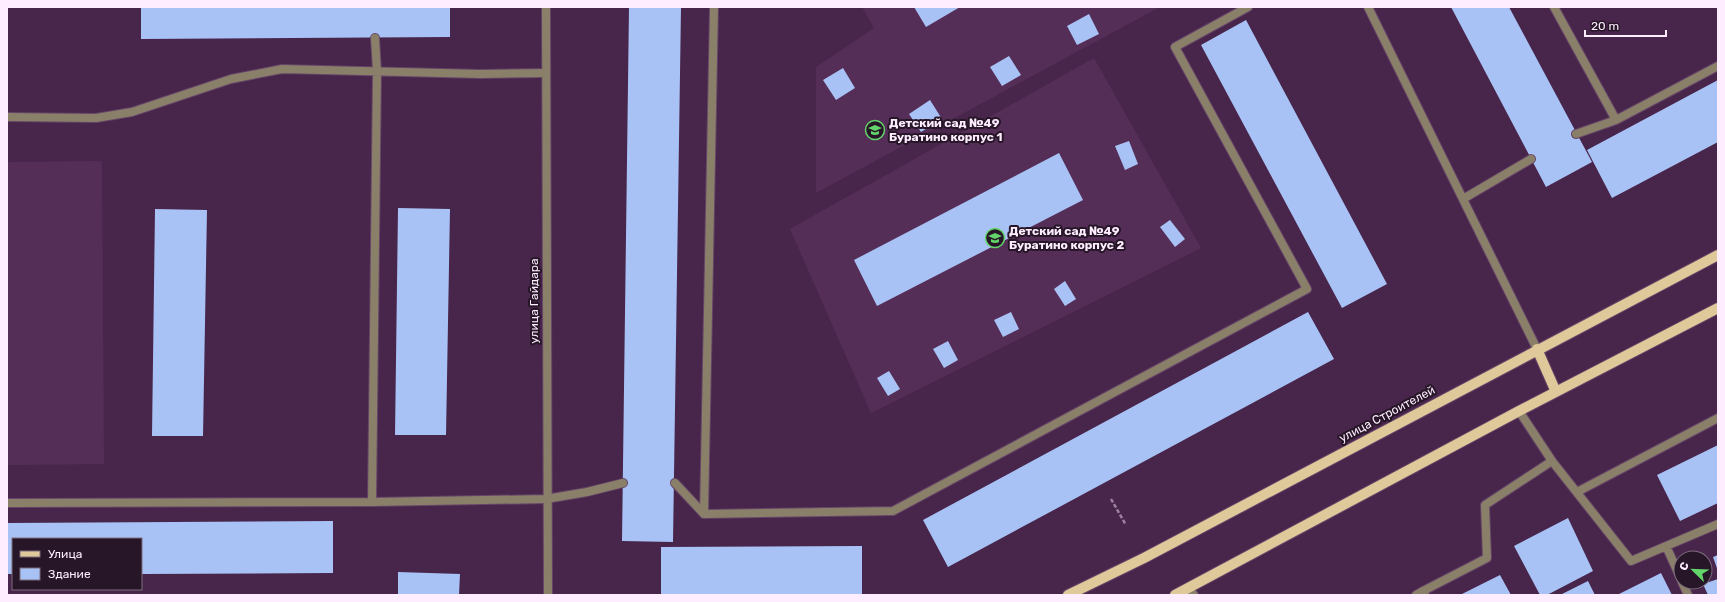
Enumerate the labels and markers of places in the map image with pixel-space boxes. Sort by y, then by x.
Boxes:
place label: Детский сад №49 Буратино корпус 1 [889,116,1002,144]
school or university icon: Детский сад №49 Буратино корпус 1 [864,119,886,141]
place label: Детский сад №49 Буратино корпус 2 [1009,224,1124,252]
school or university icon: Детский сад №49 Буратино корпус 2 [984,227,1006,249]

